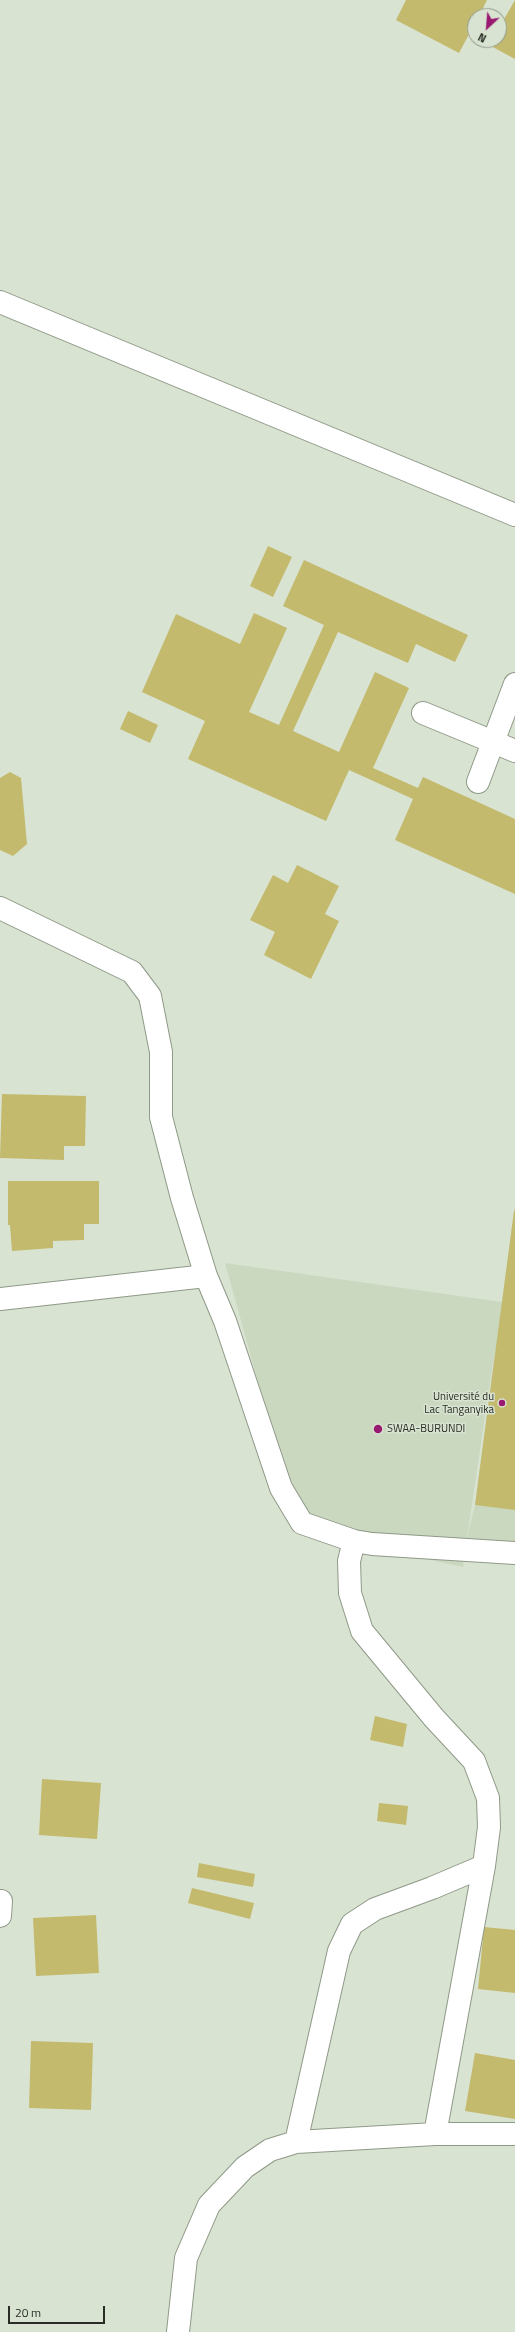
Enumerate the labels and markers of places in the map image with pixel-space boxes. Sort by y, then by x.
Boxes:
place label: Université du Lac Tanganyika [424,1390,494,1416]
marker: Université du Lac Tanganyika [497,1398,507,1408]
place label: SWAA-BURUNDI [387,1422,465,1436]
marker: SWAA-BURUNDI [372,1423,384,1435]

